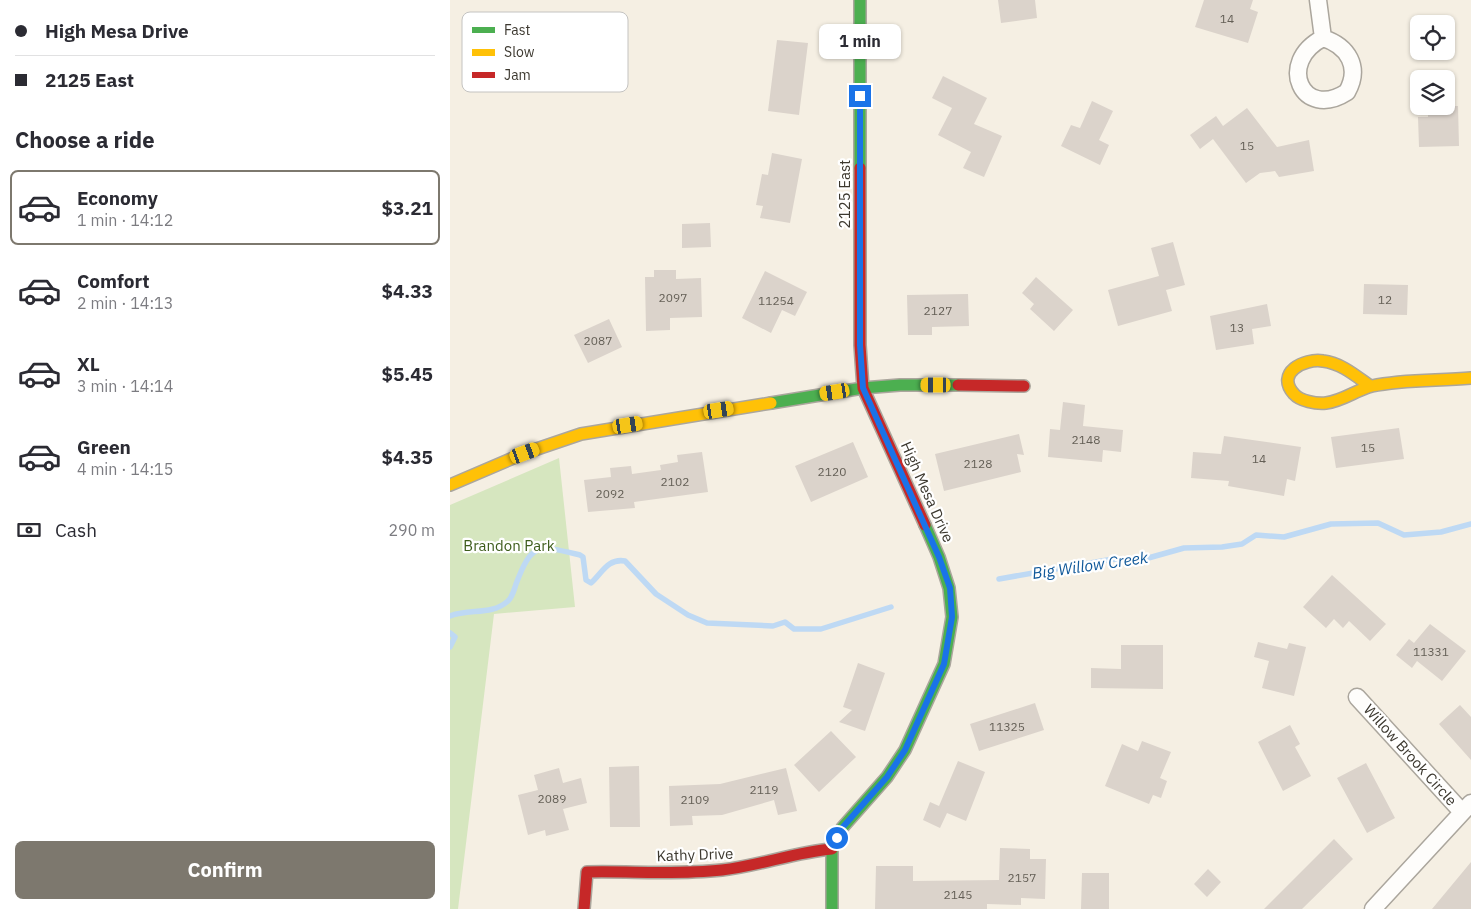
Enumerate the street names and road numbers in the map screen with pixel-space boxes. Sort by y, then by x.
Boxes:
street label: 2125 East [835,160,854,228]
street label: High Mesa Drive [897,438,958,545]
street label: Willow Brook Circle [1360,700,1461,809]
street label: Kathy Drive [656,844,734,865]

